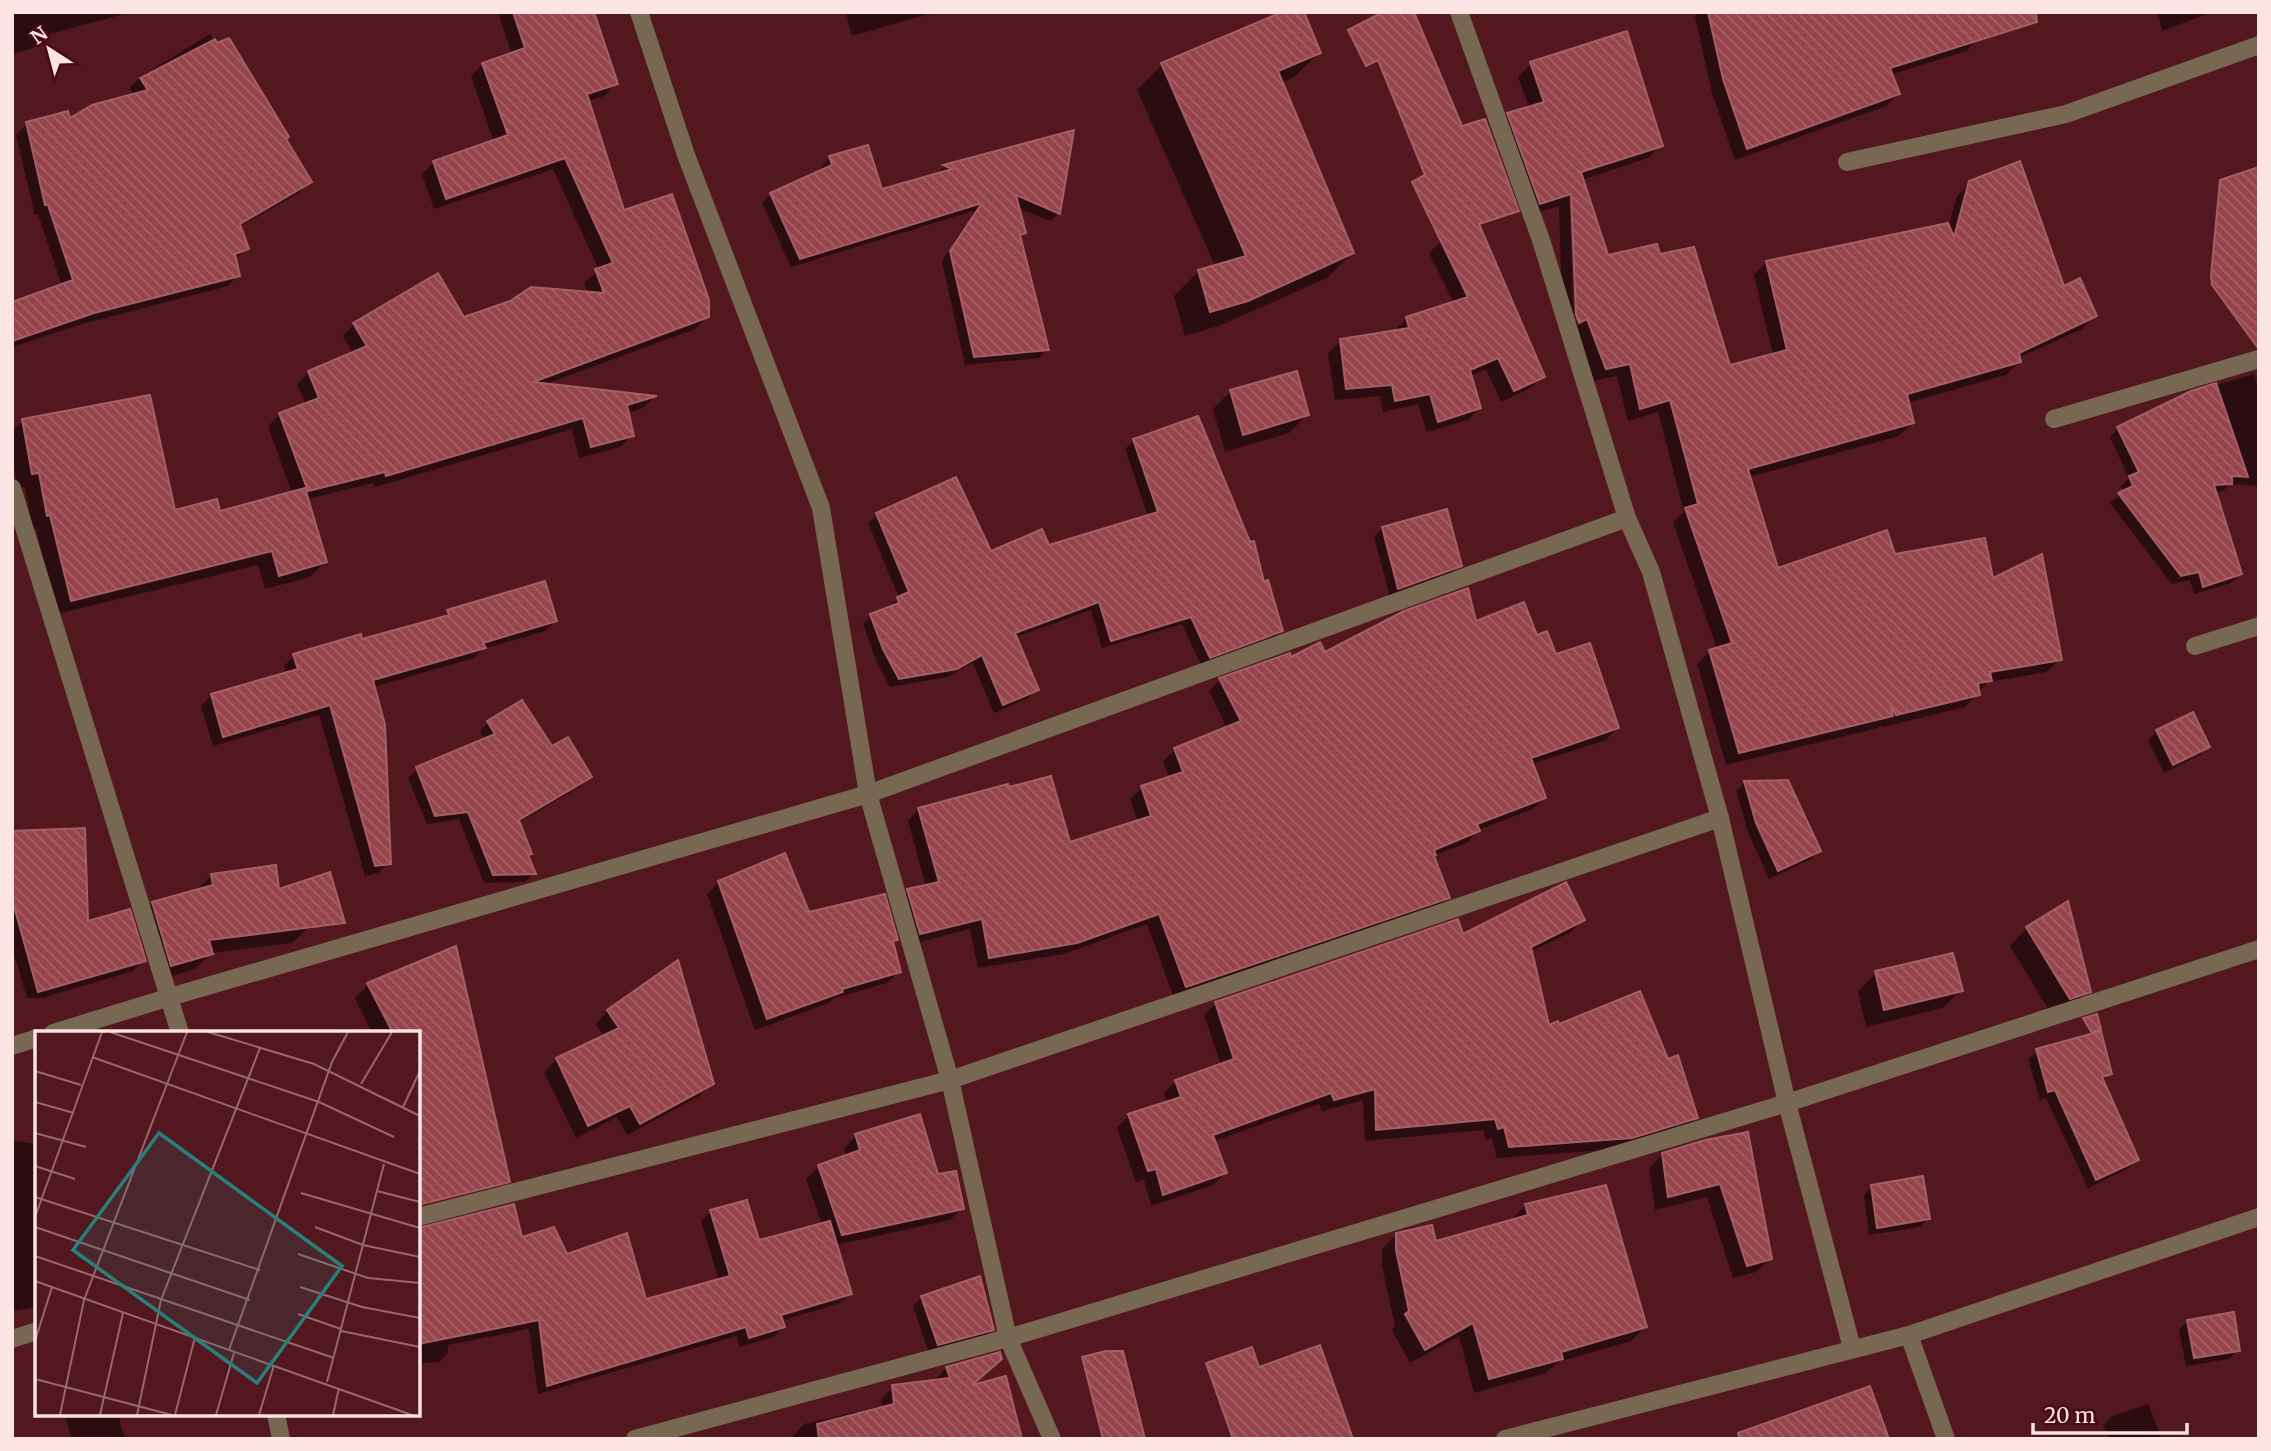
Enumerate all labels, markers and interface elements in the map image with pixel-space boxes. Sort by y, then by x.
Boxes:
north arrow [14,14,84,84]
text: N [26,21,52,49]
inset map [35,1031,420,1416]
scale bar [2033,1392,2187,1436]
text: 20 m [2044,1402,2096,1429]

